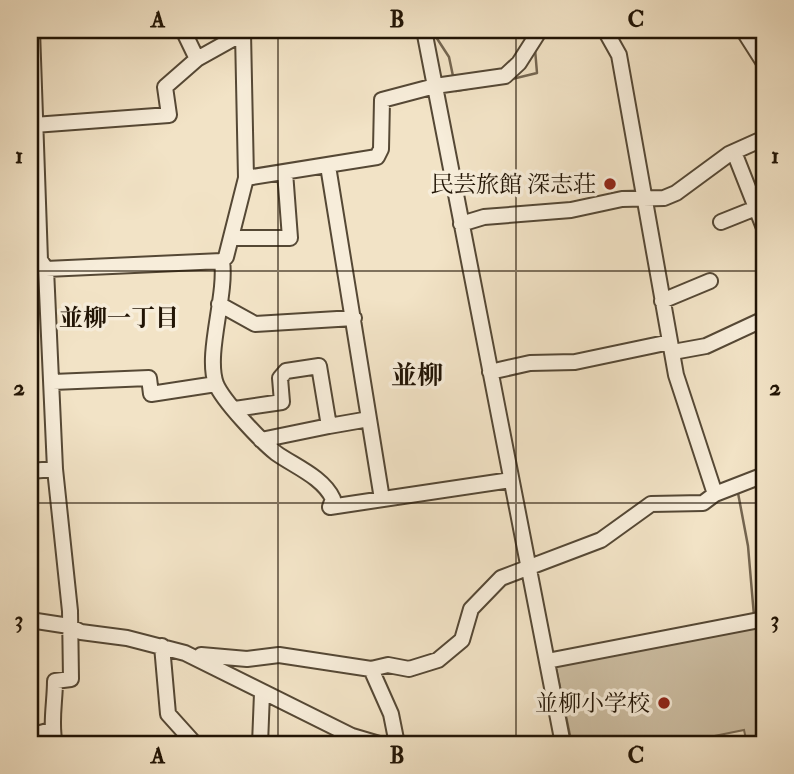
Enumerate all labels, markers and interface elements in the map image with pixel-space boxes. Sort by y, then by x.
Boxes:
text: A [150,5,166,34]
text: B [389,5,405,34]
text: C [628,5,644,34]
text: 1 [15,141,23,170]
text: 1 [771,141,779,170]
place label: 民芸旅館 深志荘 [430,170,596,199]
marker: 民芸旅館 深志荘 [602,176,618,192]
district label: 並柳一丁目 [59,303,179,334]
district label: 並柳 [391,360,443,392]
text: 2 [13,373,25,402]
text: 2 [769,373,781,402]
text: 3 [15,605,23,634]
text: 3 [771,605,779,634]
place label: 並柳小学校 [535,689,650,718]
marker: 並柳小学校 [656,695,672,711]
text: A [150,741,166,770]
text: B [389,741,405,770]
text: C [628,741,644,770]

